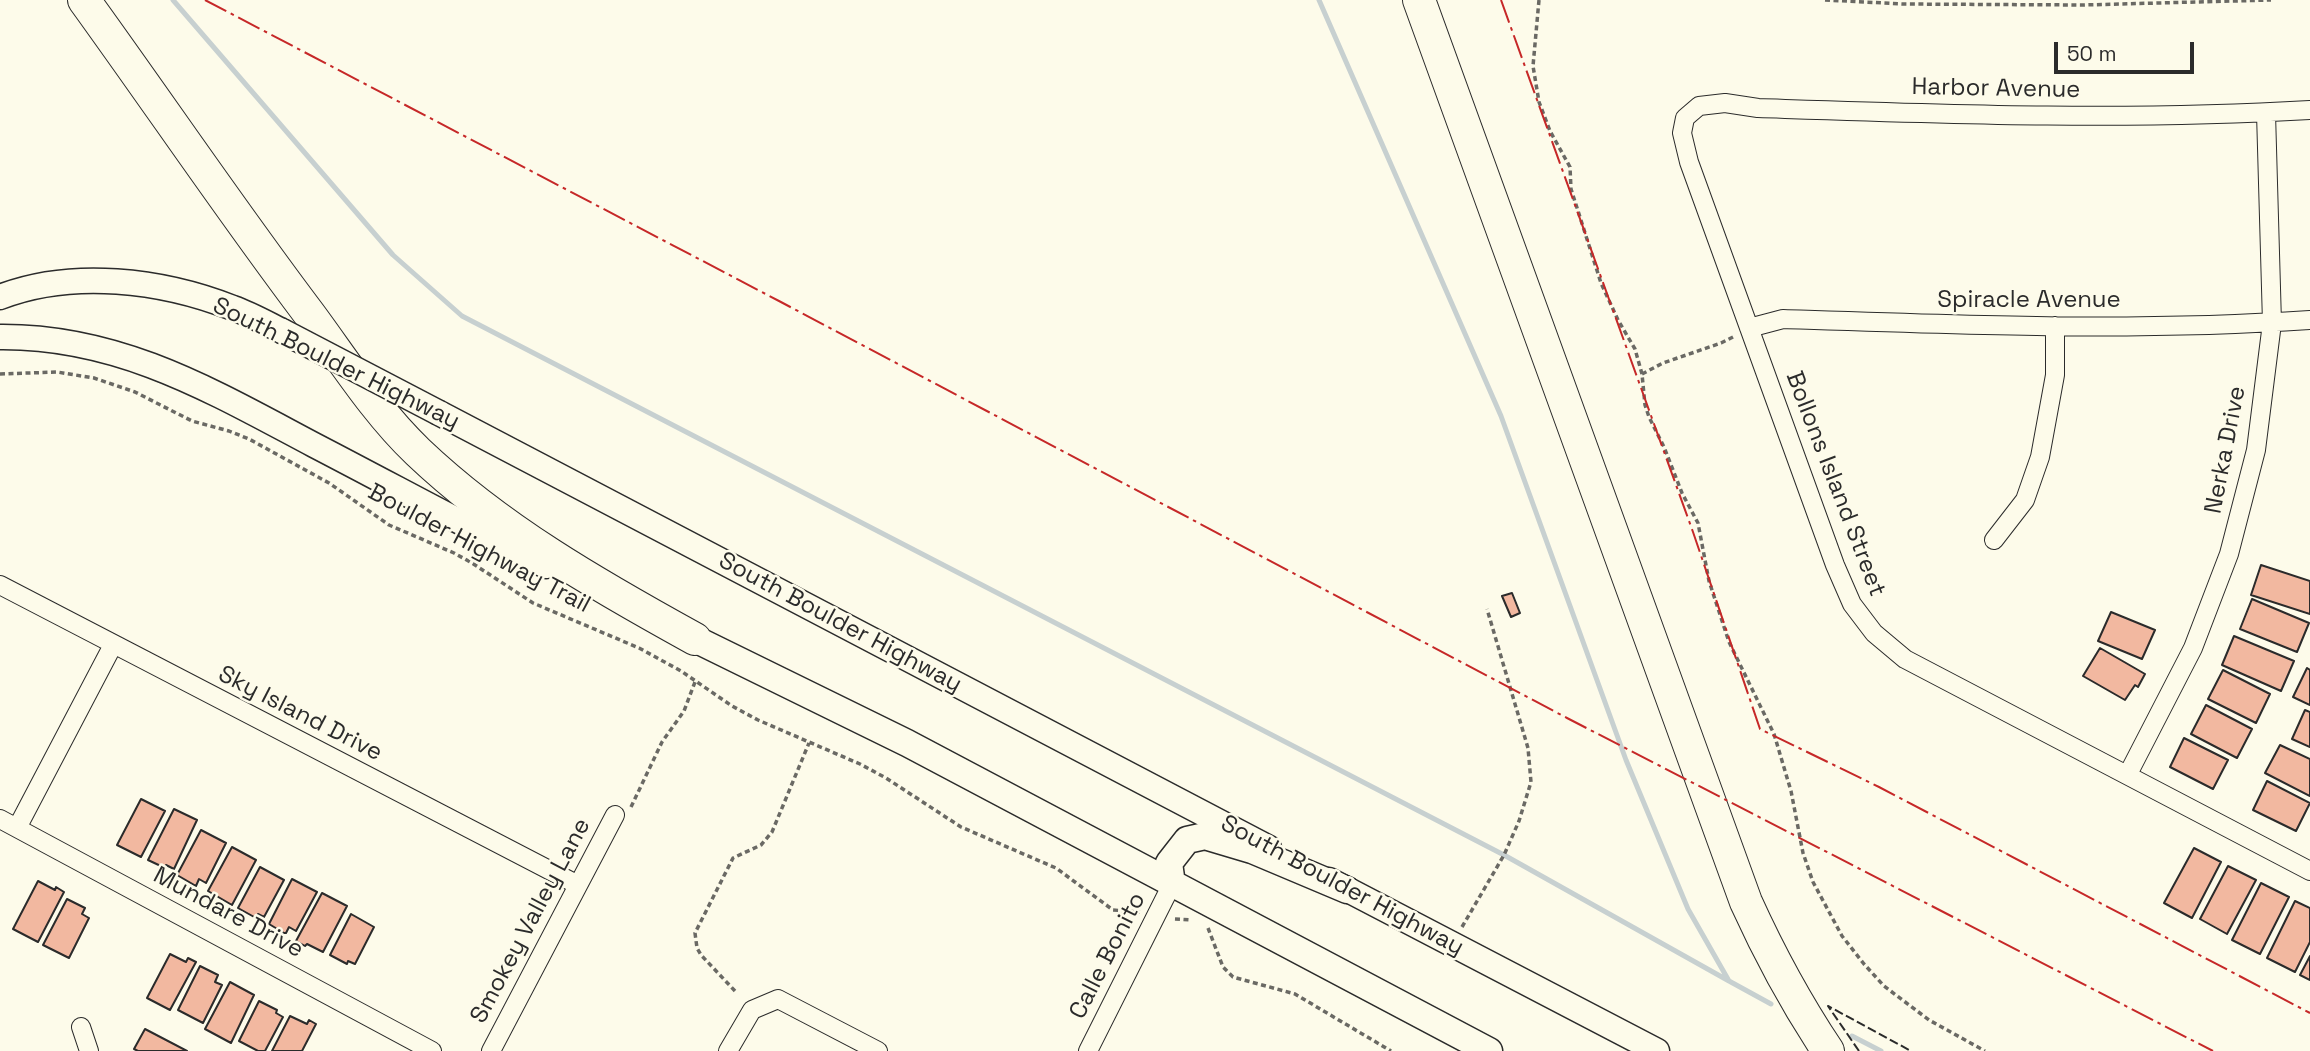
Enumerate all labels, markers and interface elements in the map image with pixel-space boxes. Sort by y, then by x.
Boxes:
scale bar [2058,28,2198,72]
text: 50 m [2067,40,2117,67]
street label: Harbor Avenue [1911,73,2081,105]
street label: Spiracle Avenue [1937,286,2121,314]
street label: South Boulder Highway [208,292,464,436]
street label: Bollons Island Street [1779,367,1891,601]
street label: Nerka Drive [2200,384,2252,516]
street label: Boulder Highway Trail [363,478,595,620]
street label: South Boulder Highway [714,547,966,699]
street label: Sky Island Drive [213,660,387,768]
street label: South Boulder Highway [1216,810,1468,962]
street label: Smokey Valley Lane [465,814,597,1028]
street label: Mundare Drive [148,861,308,965]
street label: Calle Bonito [1064,888,1152,1024]

